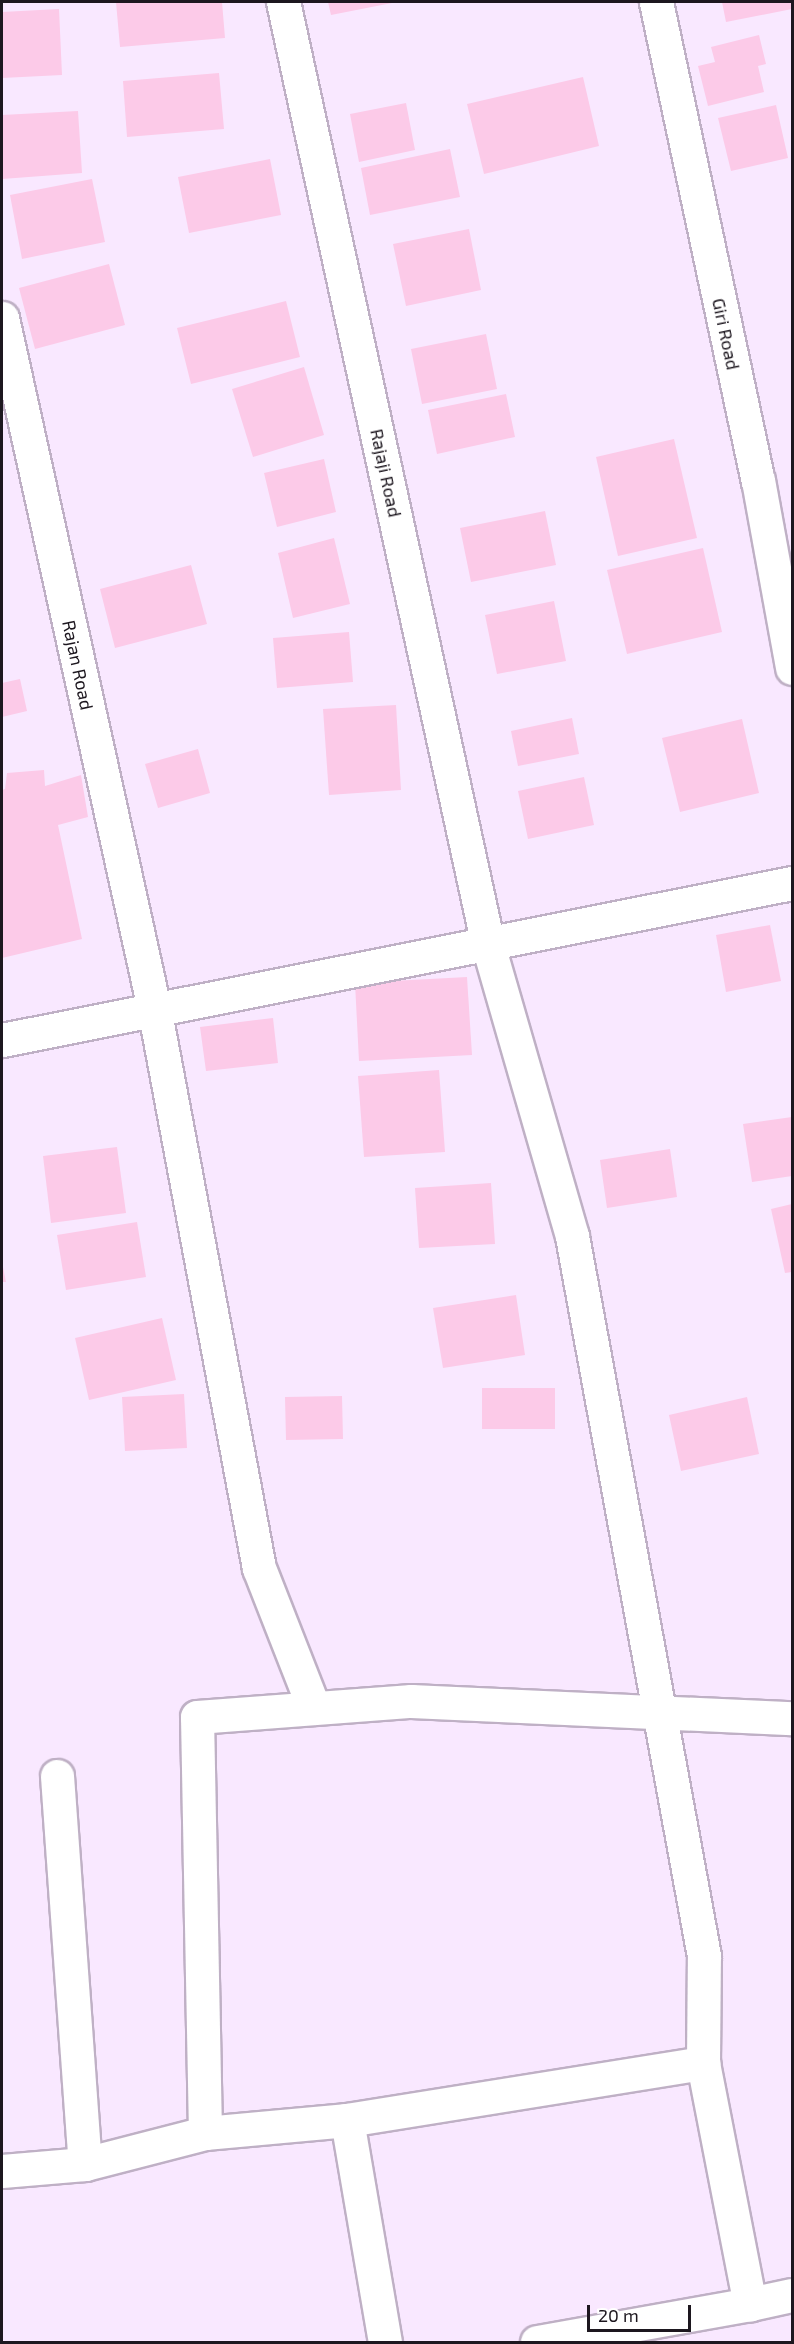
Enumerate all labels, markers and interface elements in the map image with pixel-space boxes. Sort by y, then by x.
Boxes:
street label: Giri Road [708,296,744,372]
street label: Rajaji Road [366,427,406,519]
street label: Rajan Road [58,618,98,712]
scale bar [590,2293,694,2331]
text: 20 m [598,2304,639,2326]

